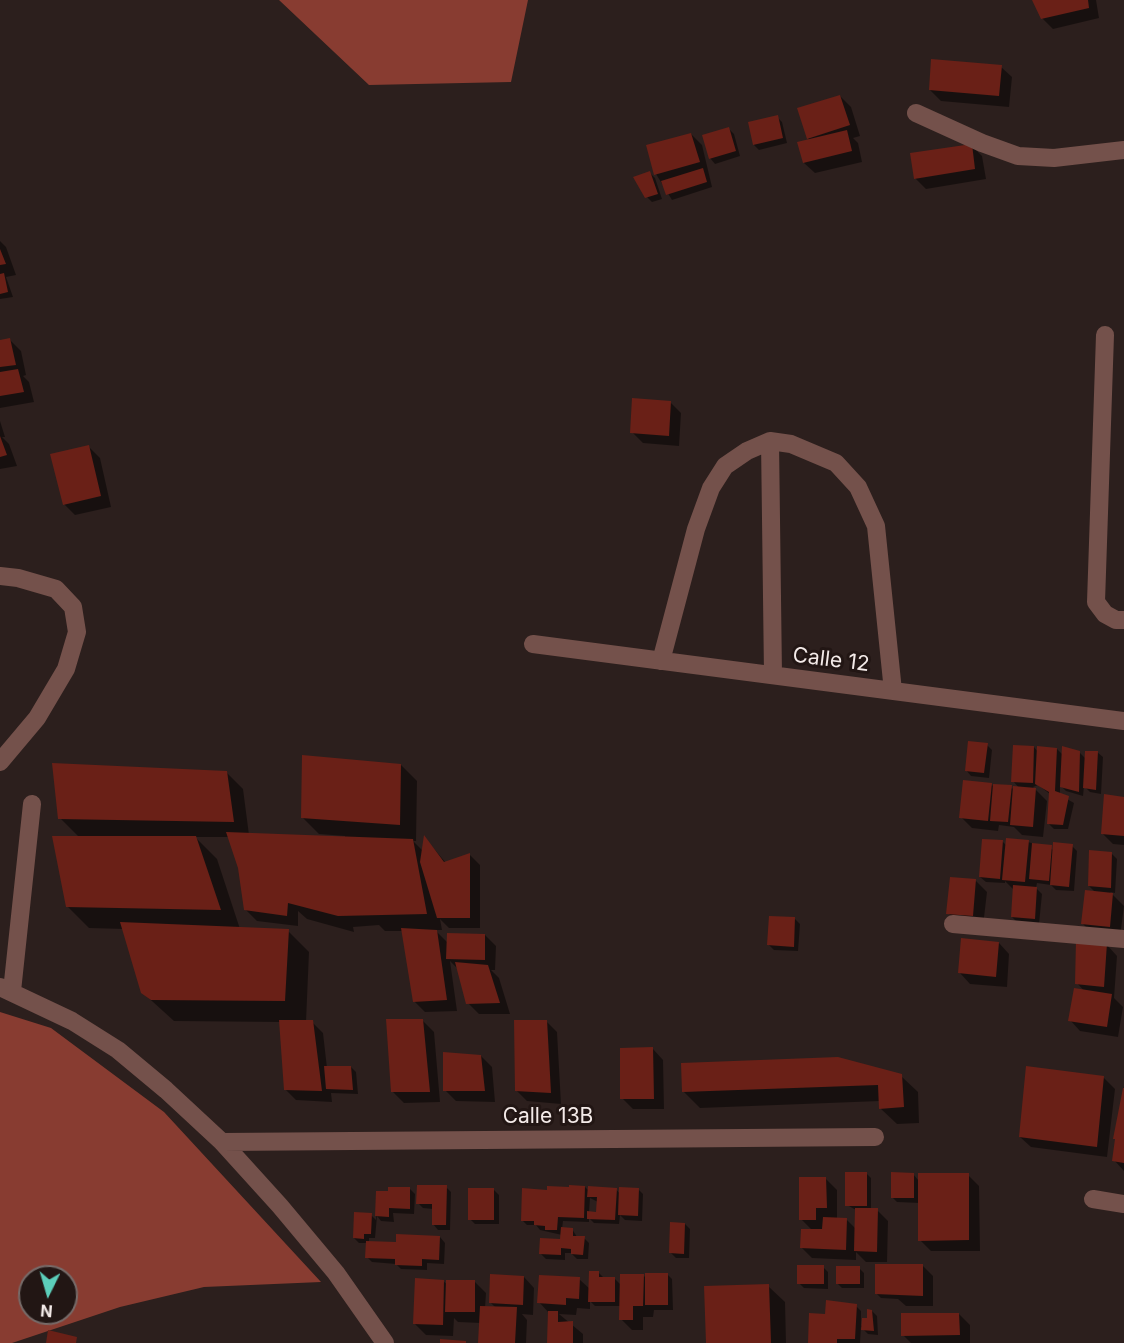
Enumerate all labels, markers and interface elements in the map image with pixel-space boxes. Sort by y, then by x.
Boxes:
street label: Calle 12 [791,643,871,677]
street label: Calle 13B [503,1104,593,1130]
north arrow [18,1265,78,1325]
text: N [40,1300,54,1321]

